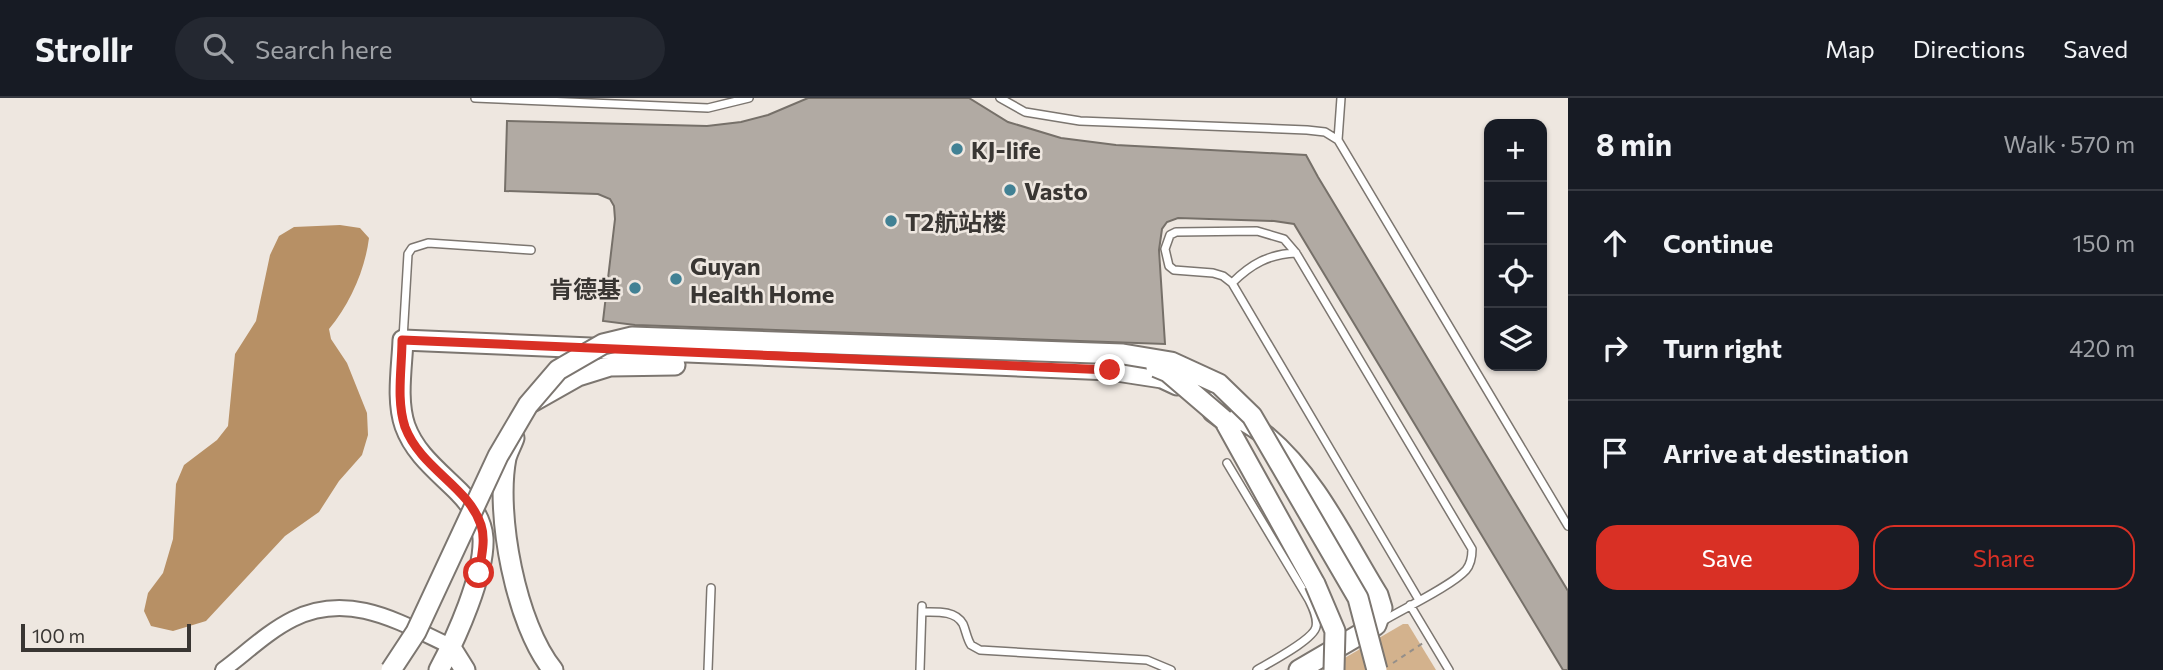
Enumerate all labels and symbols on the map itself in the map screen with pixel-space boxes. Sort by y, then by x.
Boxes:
place label: KJ-life [971,135,1041,164]
marker: KJ-life [949,141,965,157]
place label: Vasto [1024,176,1088,205]
marker: Vasto [1002,182,1018,198]
place label: T2航站楼 [905,207,1006,236]
marker: T2航站楼 [883,213,899,229]
place label: Guyan Health Home [690,251,834,308]
marker: Guyan Health Home [668,271,684,287]
place label: 肯德基 [549,274,621,303]
marker: 肯德基 [627,280,643,296]
route end [1094,354,1125,385]
route start [463,557,494,588]
scale bar [21,621,191,653]

